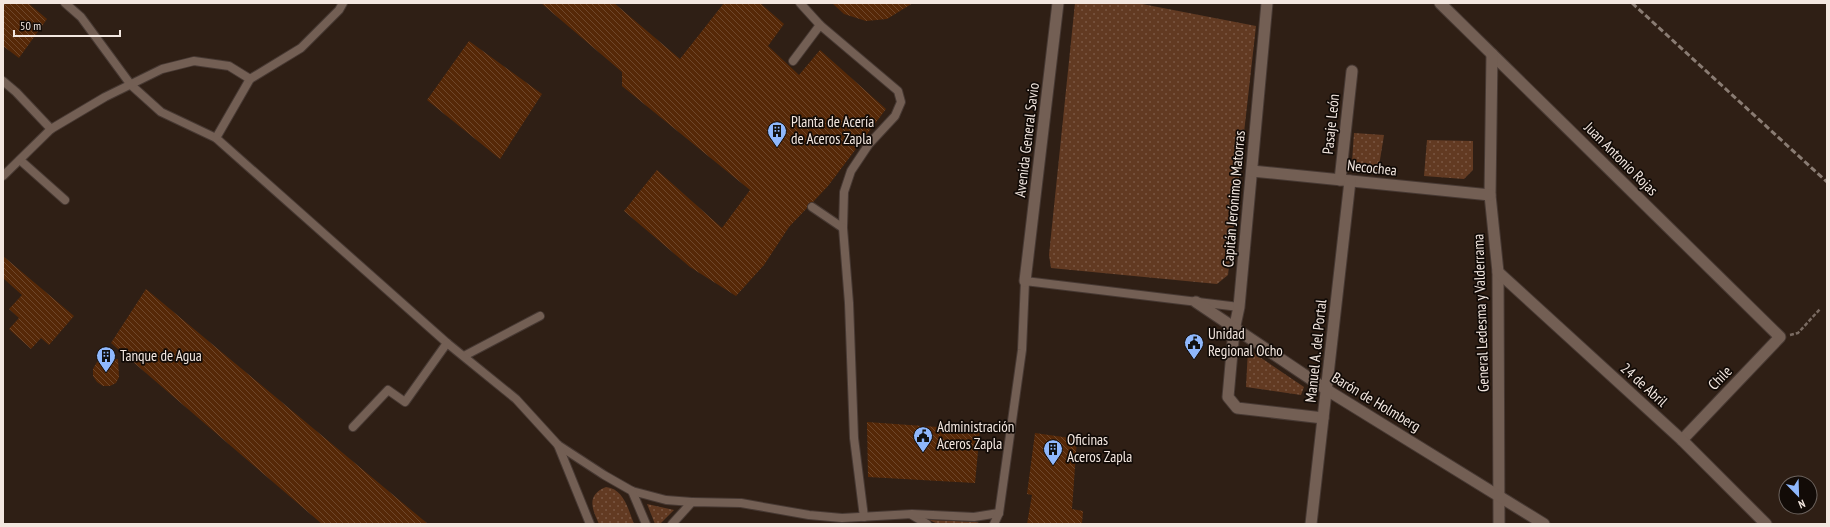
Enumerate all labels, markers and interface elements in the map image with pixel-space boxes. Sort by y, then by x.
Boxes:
scale bar [14,12,120,38]
text: 50 m [20,18,41,33]
street label: Avenida General Savio [1010,82,1043,198]
street label: Pasaje León [1318,93,1343,155]
place label: Planta de Acería de Aceros Zapla [791,112,874,148]
street label: Juan Antonio Rojas [1580,117,1662,199]
building icon: Planta de Acería de Aceros Zapla [766,120,788,148]
street label: Capitán Jerónimo Matorras [1218,130,1249,268]
street label: Necochea [1346,155,1398,180]
street label: General Ledesma y Valderrama [1468,234,1493,392]
street label: Manuel A. del Portal [1301,298,1330,403]
place label: Unidad Regional Ocho [1208,324,1283,360]
public building icon: Unidad Regional Ocho [1183,332,1205,360]
building icon: Tanque de Agua [95,345,117,373]
place label: Tanque de Agua [120,346,202,365]
street label: 24 de Abril [1617,359,1672,411]
street label: Chile [1704,362,1736,394]
street label: Barón de Holmberg [1328,368,1424,436]
place label: Administración Aceros Zapla [937,417,1014,453]
public building icon: Administración Aceros Zapla [912,425,934,453]
place label: Oficinas Aceros Zapla [1067,430,1132,466]
building icon: Oficinas Aceros Zapla [1042,438,1064,466]
north arrow [1778,475,1818,515]
text: N [1796,497,1807,512]

